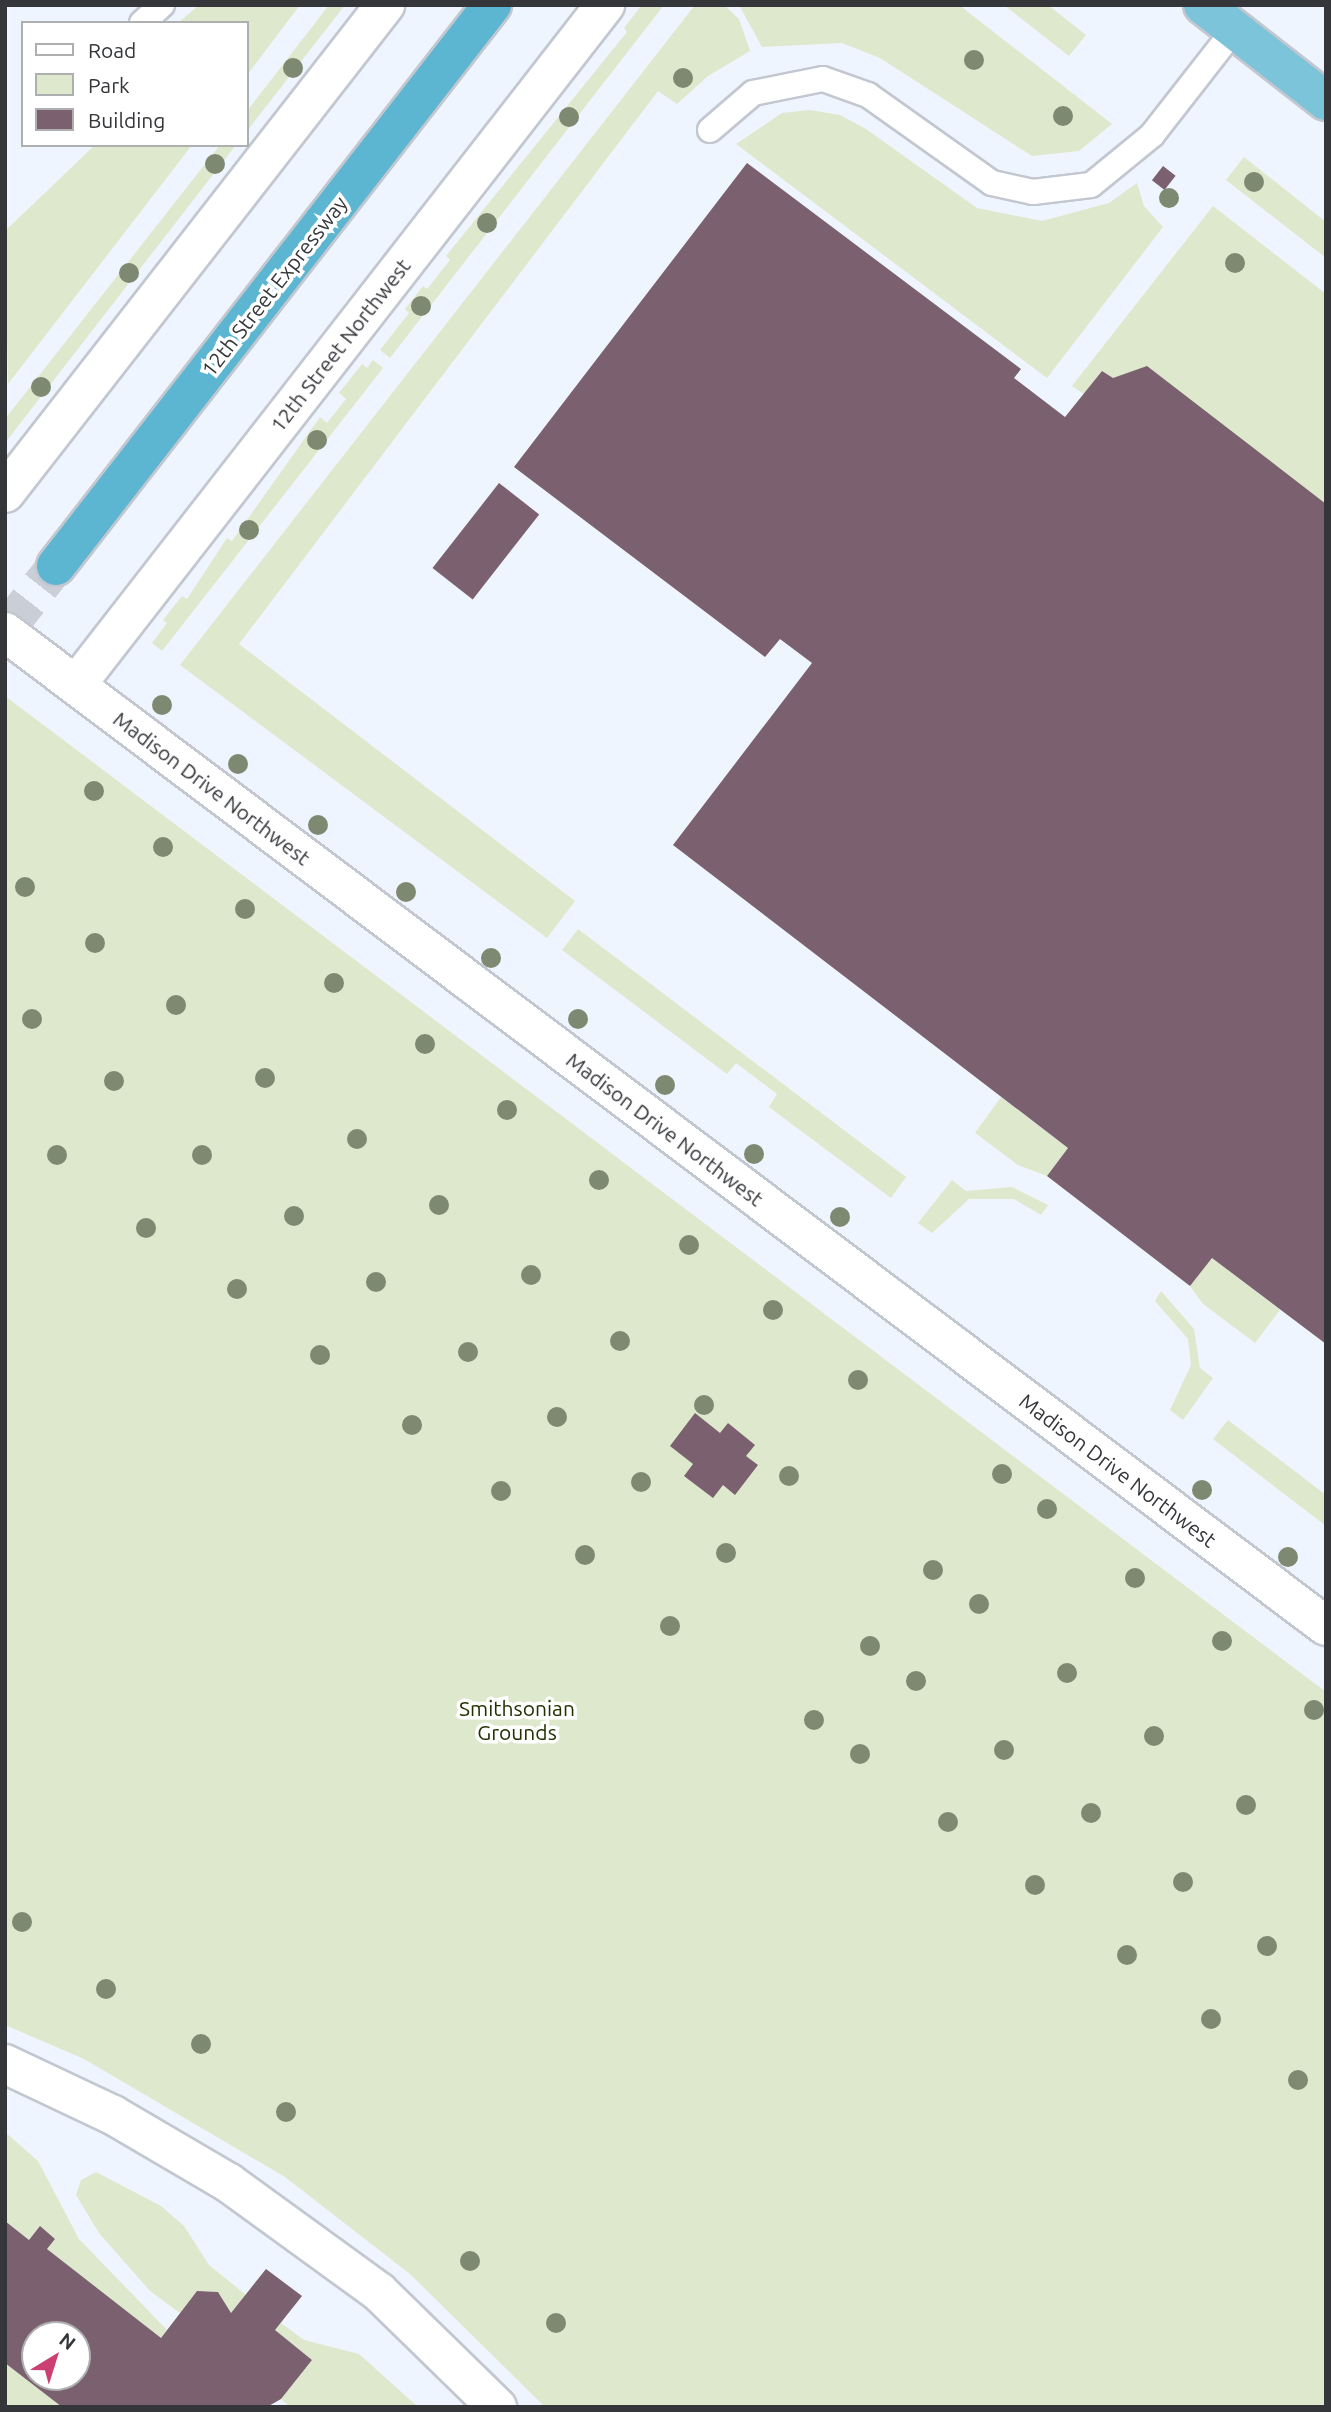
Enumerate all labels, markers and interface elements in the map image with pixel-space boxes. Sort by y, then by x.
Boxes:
legend [21,21,248,147]
text: Road [88,38,136,62]
text: Park [88,73,130,97]
text: Building [88,108,165,132]
street label: 12th Street Expressway [196,191,352,381]
street label: 12th Street Northwest [265,253,415,437]
street label: Madison Drive Northwest [109,706,315,870]
street label: Madison Drive Northwest [562,1047,768,1211]
street label: Madison Drive Northwest [1015,1388,1221,1552]
park label: Smithsonian Grounds [459,1695,575,1745]
north arrow [21,2321,91,2391]
text: N [55,2328,80,2354]

